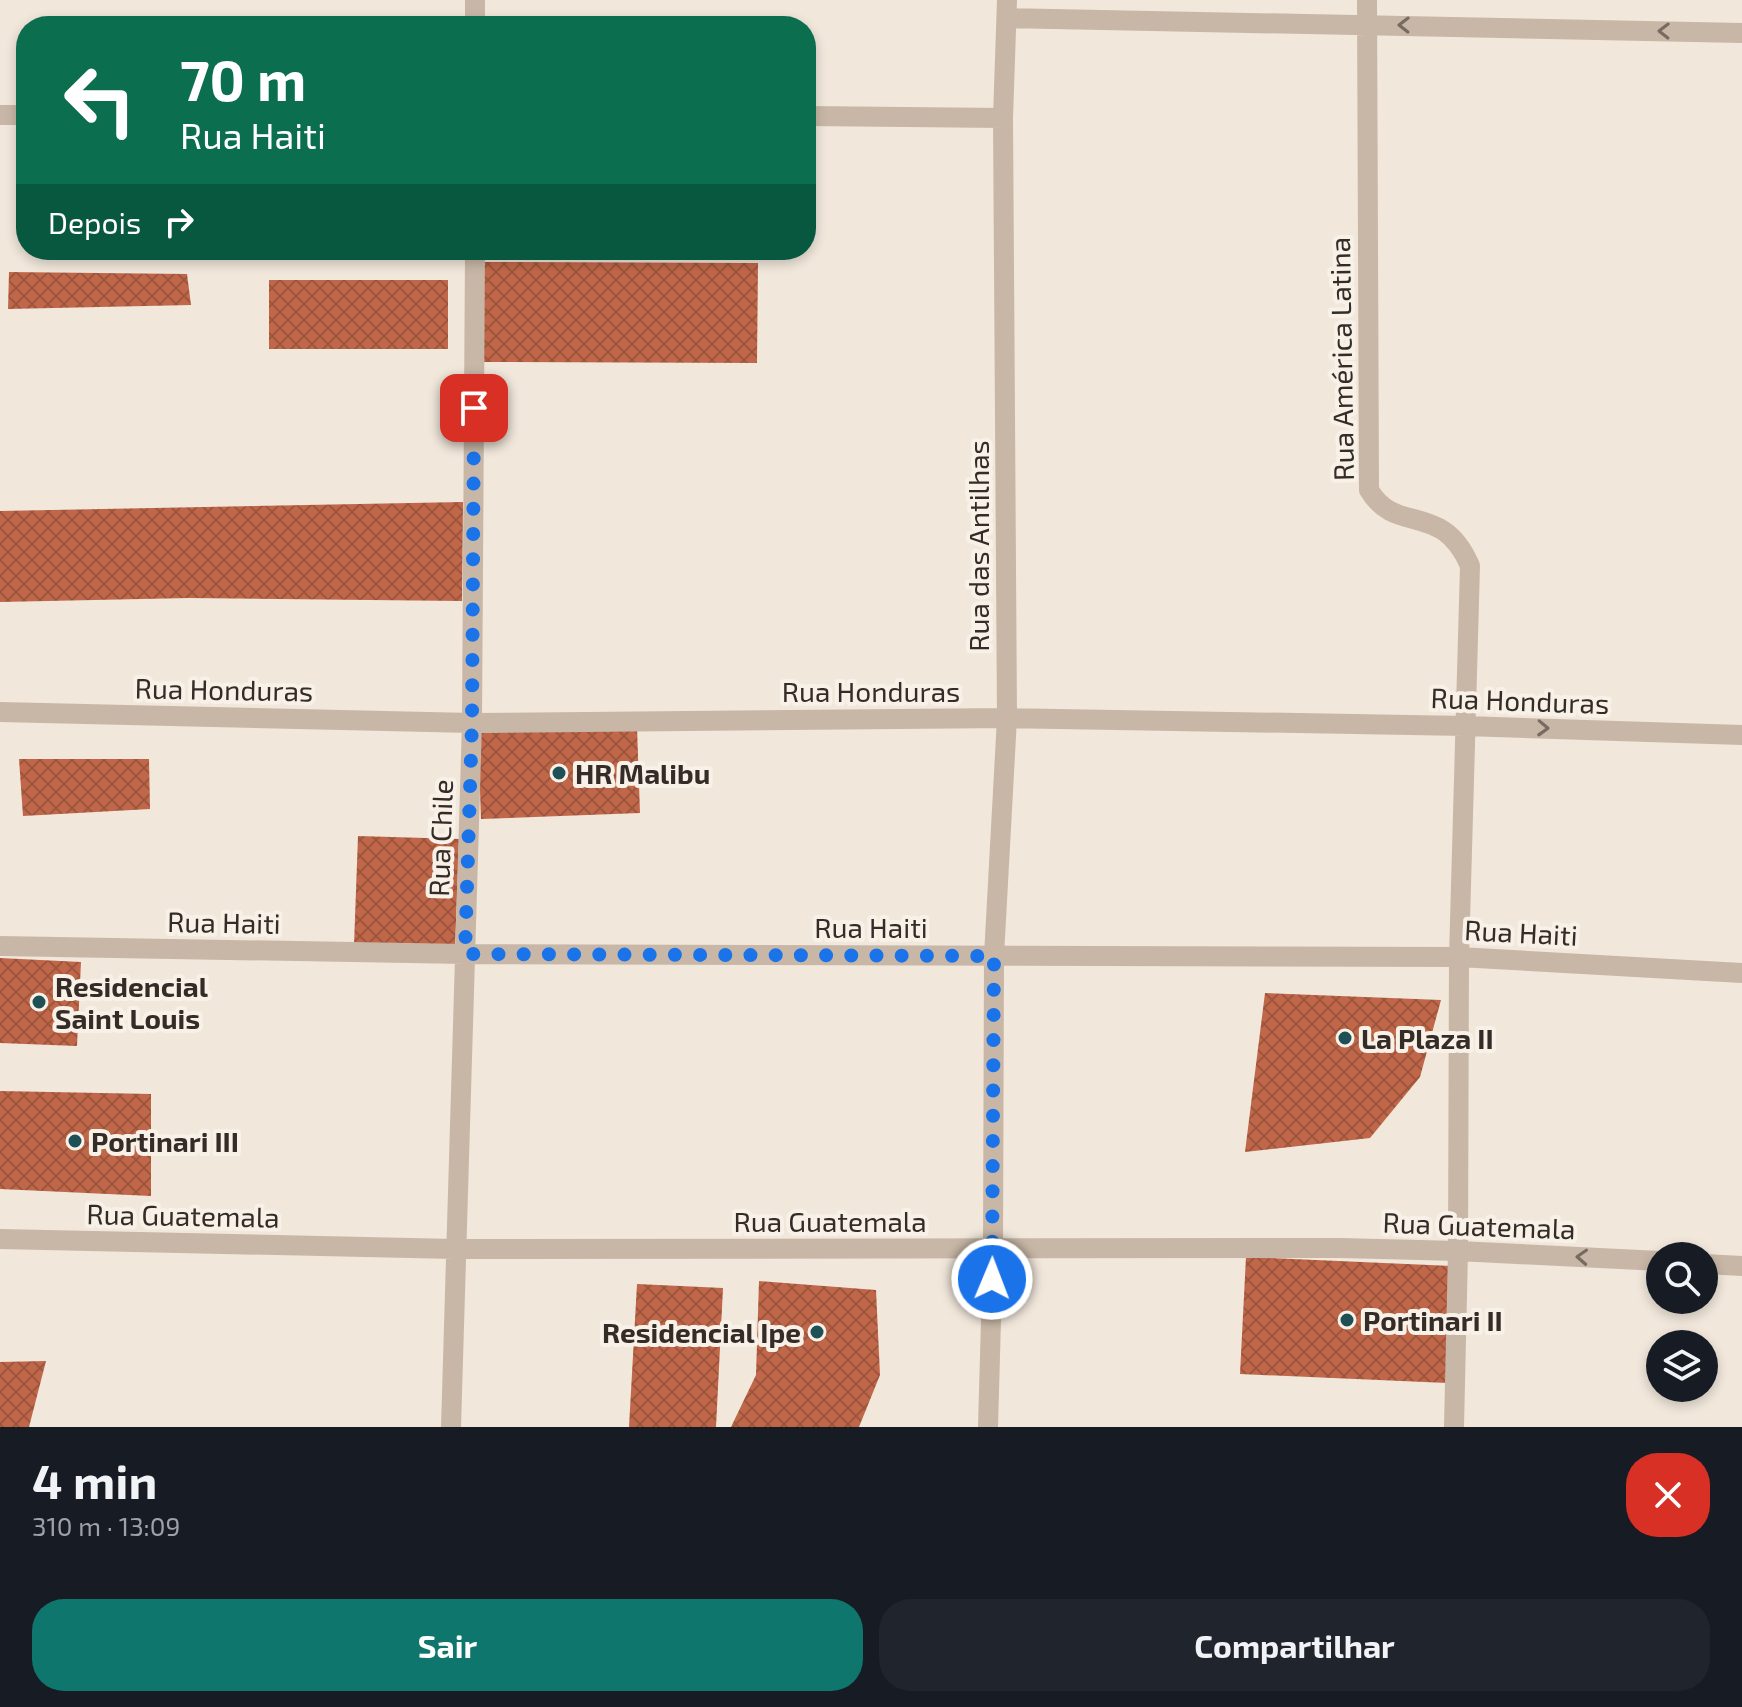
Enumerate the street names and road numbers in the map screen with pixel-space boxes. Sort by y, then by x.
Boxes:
street label: Rua América Latina [1322,237,1360,481]
street label: Rua das Antilhas [961,440,995,652]
street label: Rua Honduras [134,670,314,708]
street label: Rua Honduras [782,674,960,708]
street label: Rua Honduras [1430,680,1610,720]
street label: Rua Chile [421,779,459,897]
street label: Rua Haiti [167,904,281,940]
street label: Rua Haiti [814,910,928,944]
street label: Rua Haiti [1463,912,1579,952]
street label: Rua Guatemala [86,1196,280,1234]
street label: Rua Guatemala [733,1204,927,1238]
street label: Rua Guatemala [1382,1205,1576,1245]

